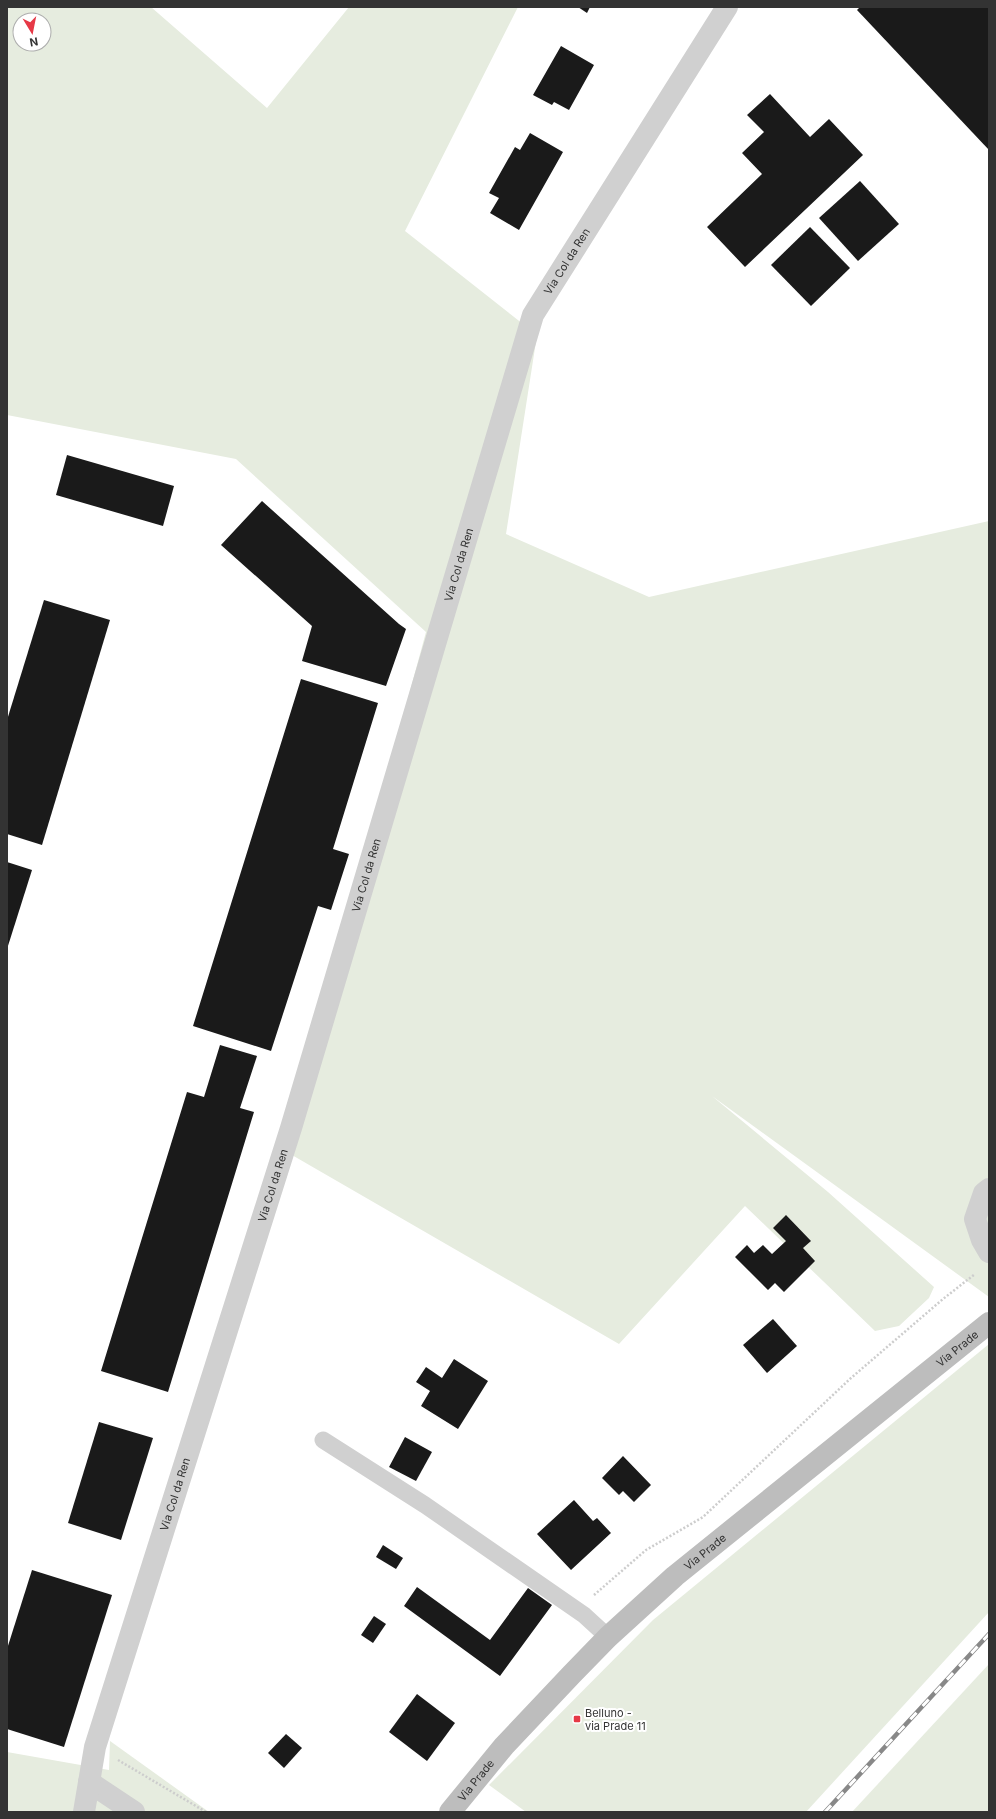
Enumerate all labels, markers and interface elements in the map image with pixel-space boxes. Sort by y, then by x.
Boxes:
north arrow [12,12,52,52]
text: N [28,34,39,49]
street label: Via Col da Ren [541,225,593,297]
street label: Via Col da Ren [441,526,476,603]
street label: Via Col da Ren [349,837,384,914]
street label: Via Col da Ren [255,1147,291,1224]
street label: Via Prade [933,1327,981,1370]
street label: Via Col da Ren [157,1456,193,1533]
street label: Via Prade [681,1531,729,1573]
place label: Belluno - via Prade 11 [585,1706,646,1733]
marker: Belluno - via Prade 11 [572,1714,582,1724]
street label: Via Prade [455,1756,497,1804]

